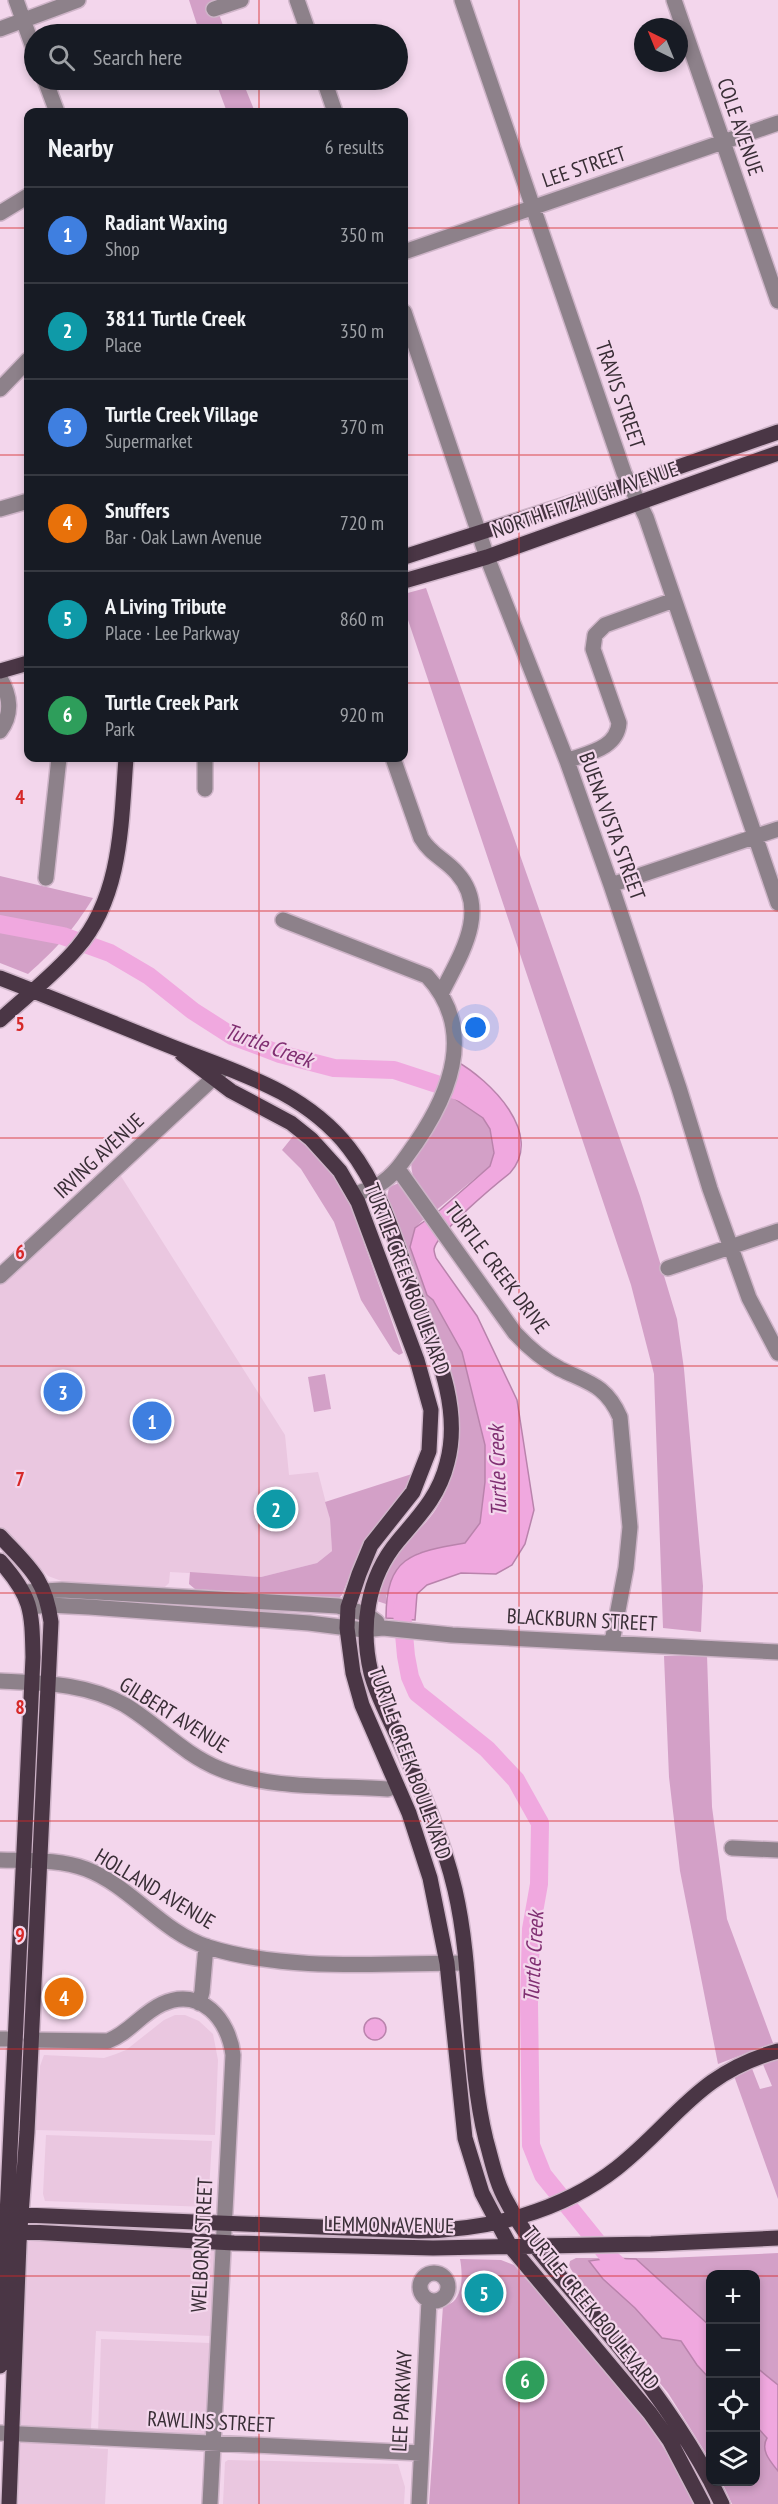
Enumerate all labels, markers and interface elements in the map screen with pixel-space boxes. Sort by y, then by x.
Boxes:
north arrow [634,18,688,72]
search box [24,24,408,90]
icon: search [45,41,78,74]
text: Search here [93,43,182,71]
street label: COLE AVENUE [711,75,770,179]
text: Nearby [48,131,113,164]
text: 6 results [325,134,384,160]
street label: LEE STREET [538,139,630,193]
text: Radiant Waxing [105,208,228,236]
text: 1 [63,222,72,248]
text: 350 m [340,222,384,248]
text: Shop [105,236,140,262]
text: 3811 Turtle Creek [105,304,246,332]
text: 2 [63,318,72,344]
text: 350 m [340,318,384,344]
text: Place [105,332,142,358]
street label: TRAVIS STREET [589,337,652,453]
text: Turtle Creek Village [105,400,258,428]
text: 3 [63,414,72,440]
text: 370 m [340,414,384,440]
text: Supermarket [105,428,193,454]
street label: NORTH FITZHUGH AVENUE [488,455,682,544]
text: Snuffers [105,496,170,524]
text: 4 [63,510,72,536]
text: 720 m [340,510,384,536]
text: Bar · Oak Lawn Avenue [105,524,262,550]
text: A Living Tribute [105,592,227,620]
text: 5 [63,606,72,632]
text: 860 m [340,606,384,632]
text: Place · Lee Parkway [105,620,240,646]
text: Turtle Creek Park [105,688,239,716]
text: 6 [63,702,72,728]
text: 920 m [340,702,384,728]
text: Park [105,716,135,742]
street label: BUENA VISTA STREET [573,748,652,904]
text: 4 [15,784,25,810]
text: 5 [15,1011,25,1037]
your location [461,1013,490,1042]
water label: Turtle Creek [221,1016,319,1075]
street label: IRVING AVENUE [48,1107,149,1204]
street label: TURTLE CREEK BOULEVARD [358,1179,456,1378]
street label: TURTLE CREEK DRIVE [439,1197,556,1339]
text: 6 [15,1239,25,1265]
pin: 3 [44,1370,82,1414]
pin: 1 [132,1398,172,1444]
water label: Turtle Creek [481,1422,513,1517]
text: 7 [15,1466,25,1492]
pin: 2 [256,1486,296,1532]
street label: BLACKBURN STREET [506,1602,659,1637]
street label: TURTLE CREEK BOULEVARD [363,1663,458,1863]
street label: GILBERT AVENUE [115,1670,234,1759]
text: 8 [15,1694,25,1720]
street label: HOLLAND AVENUE [90,1842,220,1935]
water label: Turtle Creek [517,1908,549,2003]
text: 9 [15,1922,25,1948]
pin: 4 [44,1974,84,2020]
street label: WELBORN STREET [184,2176,219,2313]
street label: LEMMON AVENUE [324,2210,454,2239]
street label: TURTLE CREEK BOULEVARD [517,2220,666,2395]
pin: 5 [464,2270,504,2316]
map controls [706,2270,760,2486]
button: + [706,2270,760,2324]
button: − [706,2324,760,2378]
street label: LEE PARKWAY [385,2349,418,2452]
pin: 6 [506,2358,544,2402]
button: locate [706,2378,760,2432]
street label: RAWLINS STREET [147,2405,276,2438]
button: layers [706,2432,760,2486]

